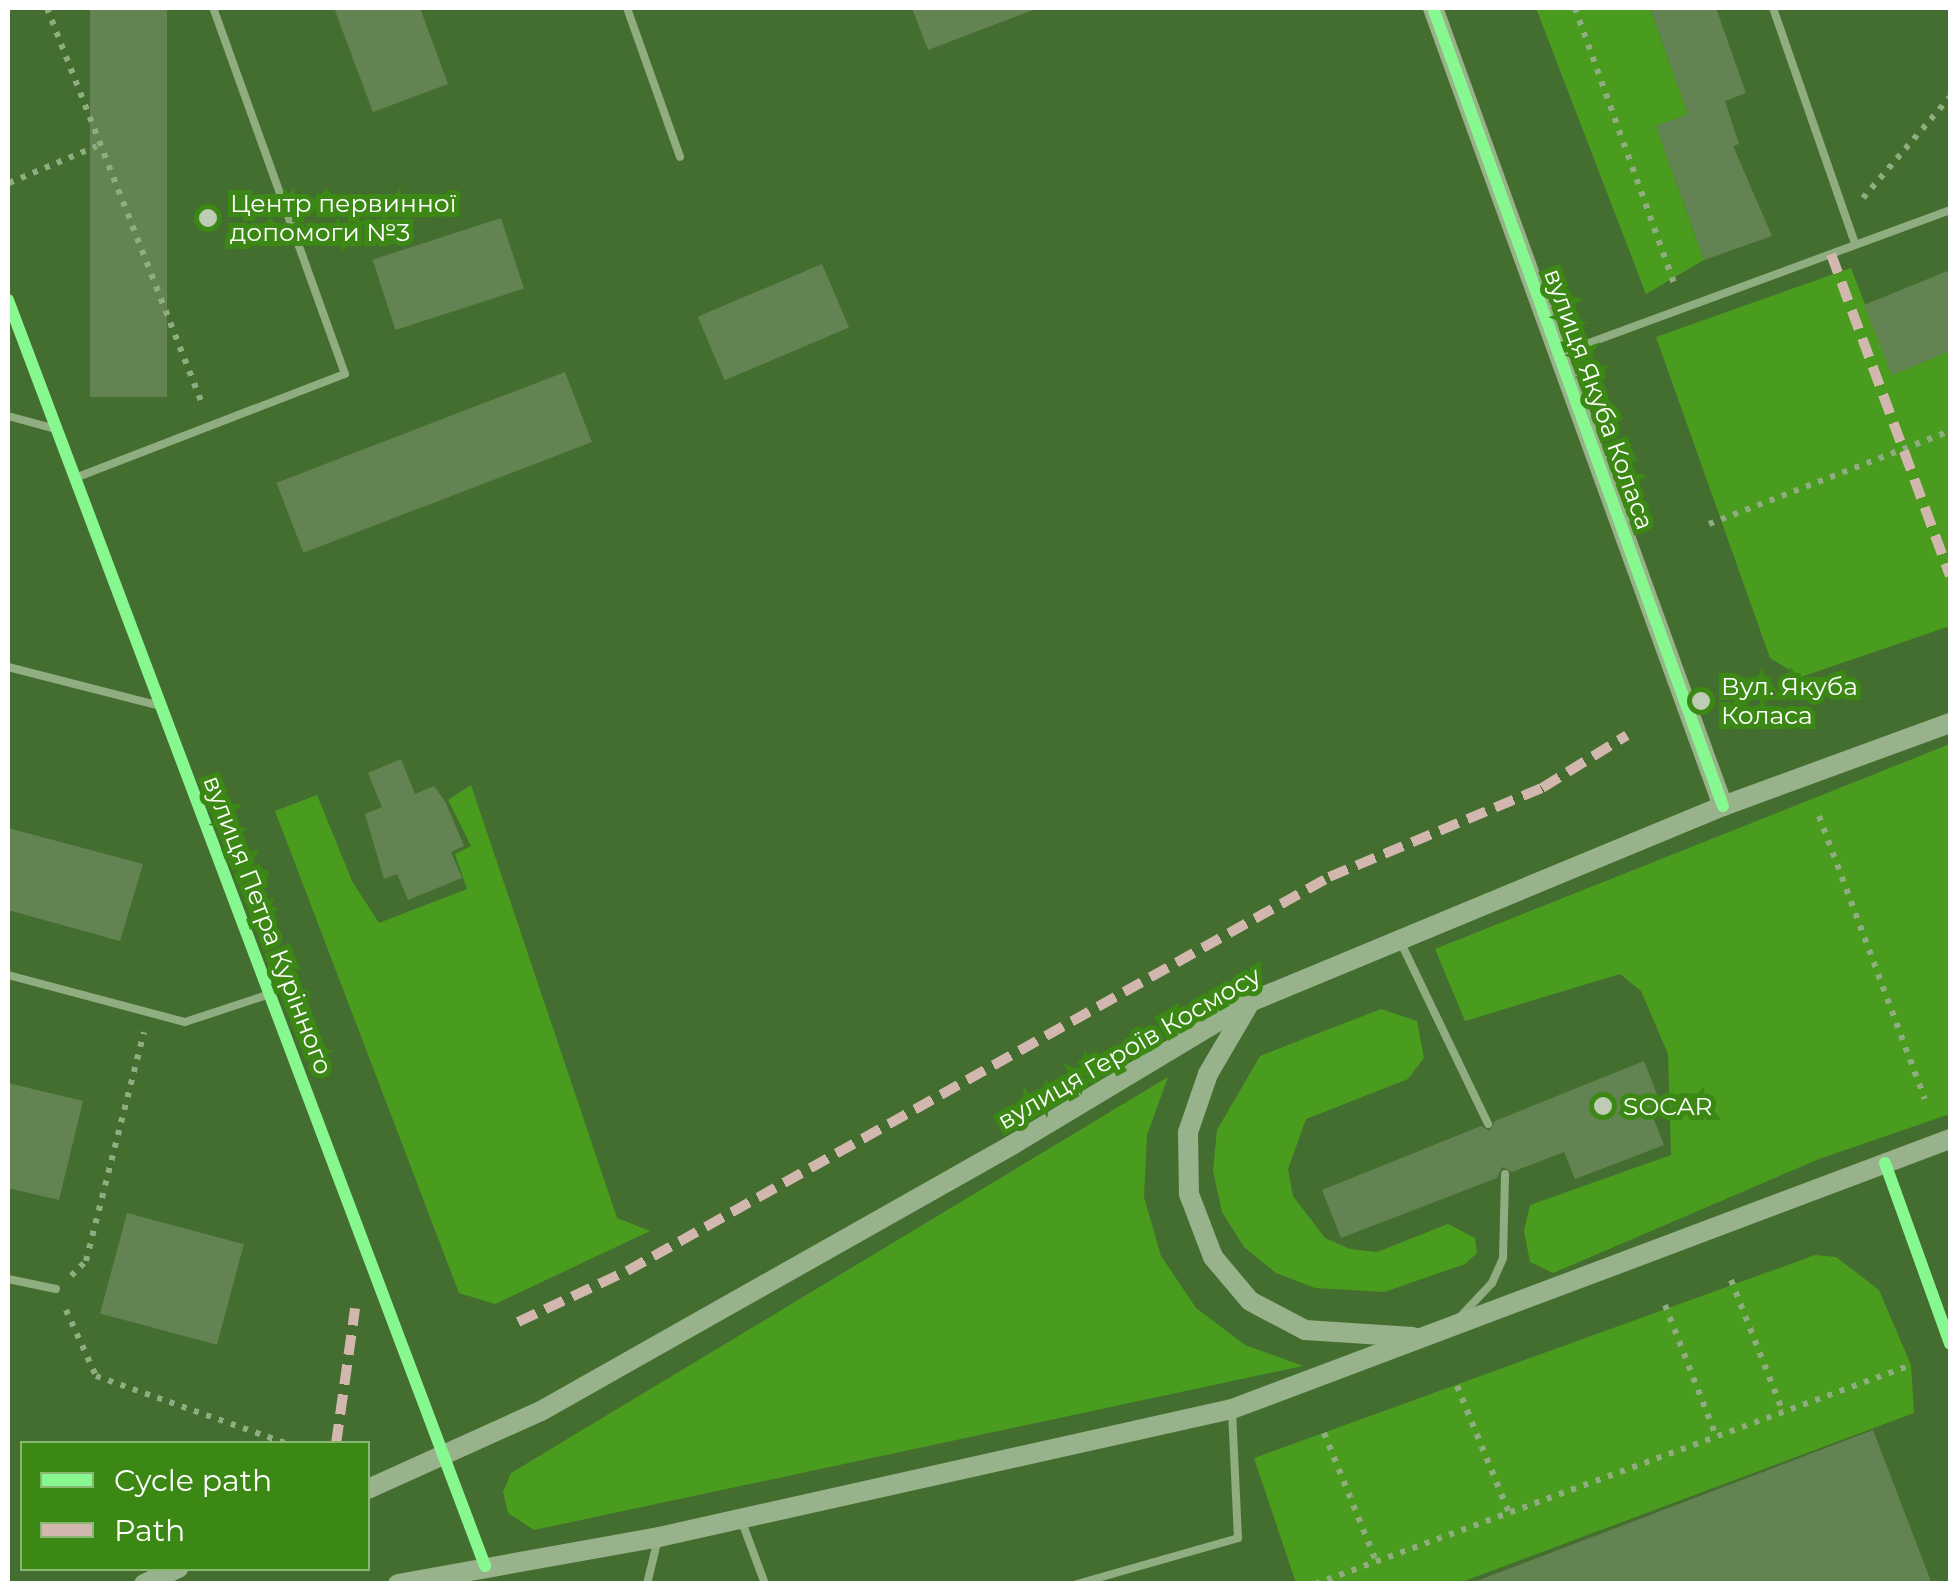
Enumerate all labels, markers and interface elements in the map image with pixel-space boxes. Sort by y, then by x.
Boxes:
place label: Центр первинної допомоги №3 [230,189,456,248]
marker: Центр первинної допомоги №3 [195,205,221,231]
street label: вулиця Якуба Коласа [1538,264,1660,534]
place label: Вул. Якуба Коласа [1721,672,1858,731]
marker: Вул. Якуба Коласа [1690,690,1712,712]
street label: вулиця Петра Курінного [197,771,339,1079]
street label: вулиця Героїв Космосу [992,960,1266,1136]
place label: SOCAR [1623,1091,1713,1121]
marker: SOCAR [1592,1095,1614,1117]
legend [20,1441,370,1571]
text: Cycle path [114,1462,272,1499]
text: Path [114,1512,185,1549]

